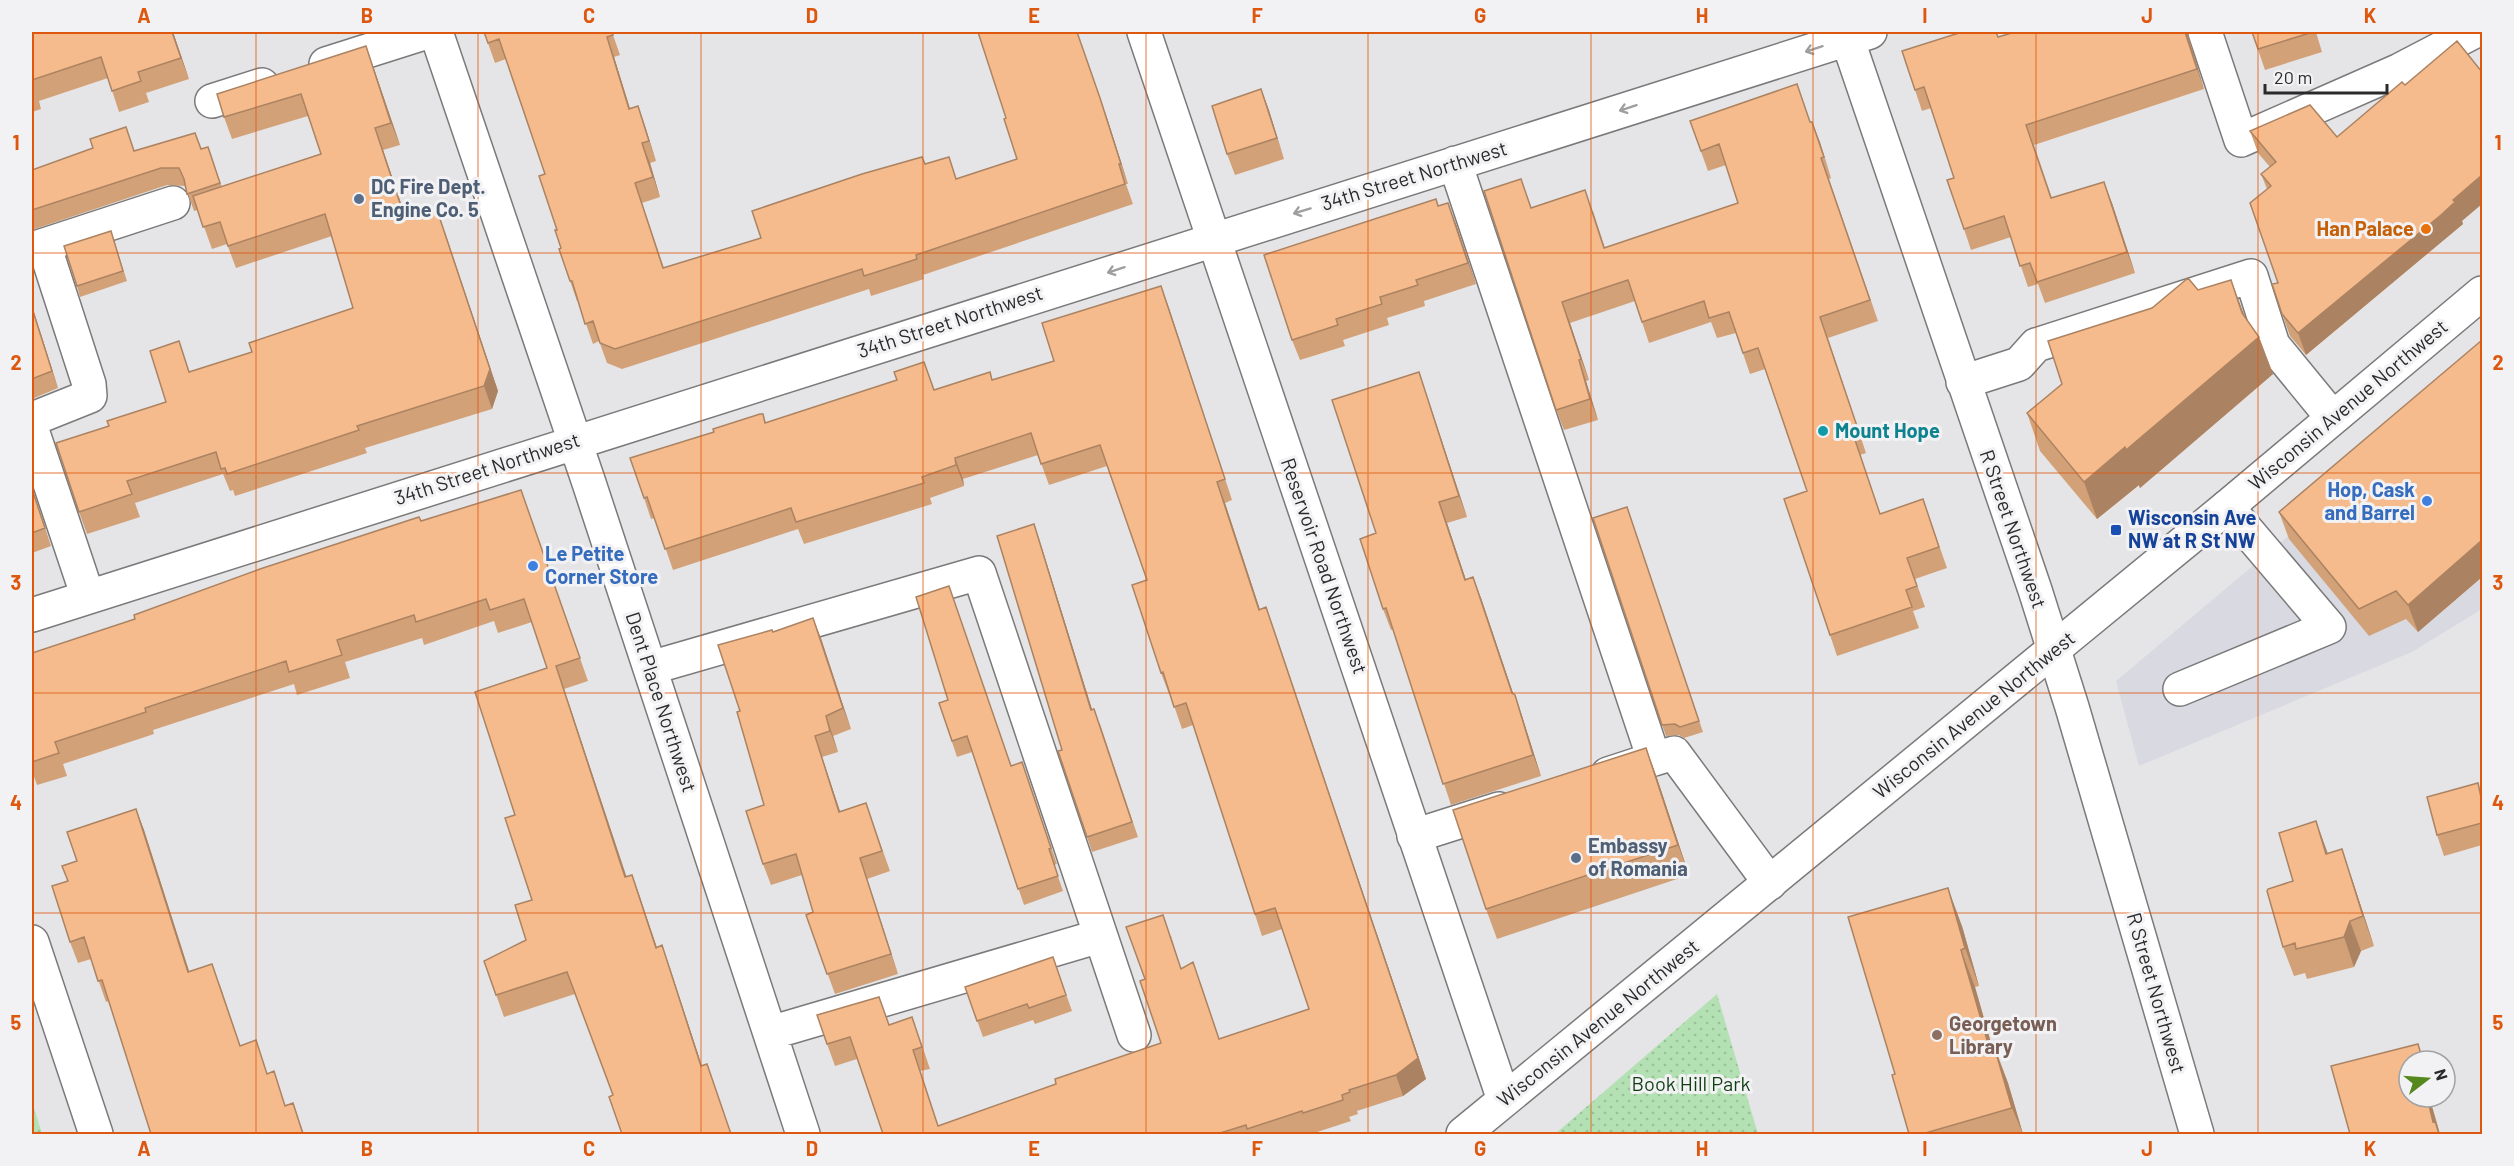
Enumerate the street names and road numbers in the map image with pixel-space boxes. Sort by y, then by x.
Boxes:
street label: 34th Street Northwest [1318,135,1510,215]
street label: 34th Street Northwest [854,280,1045,362]
street label: Wisconsin Avenue Northwest [2243,314,2452,495]
street label: 34th Street Northwest [391,427,582,509]
street label: R Street Northwest [1976,446,2052,611]
street label: Reservoir Road Northwest [1277,455,1373,677]
street label: Dent Place Northwest [621,609,702,795]
street label: Wisconsin Avenue Northwest [1868,625,2079,803]
street label: R Street Northwest [2123,910,2191,1076]
street label: Wisconsin Avenue Northwest [1492,933,1703,1111]

